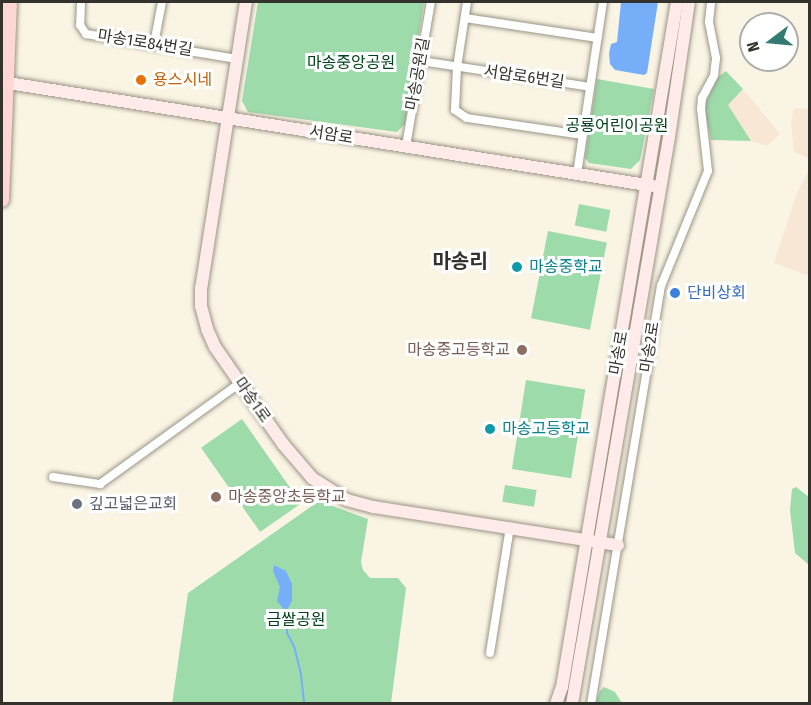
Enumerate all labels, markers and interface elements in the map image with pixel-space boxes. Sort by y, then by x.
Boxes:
north arrow [739,12,799,72]
street label: 마송1로84번길 [96,26,194,60]
street label: 마송공원길 [402,36,434,112]
text: N [743,39,764,54]
park label: 마송중앙공원 [307,53,395,73]
street label: 서암로6번길 [482,62,566,92]
place label: 용스시네 [153,70,212,90]
marker: 용스시네 [134,73,148,87]
park label: 공룡어린이공원 [565,116,669,136]
street label: 서암로 [308,122,354,148]
district label: 마송리 [432,249,488,273]
place label: 마송중학교 [529,257,603,277]
marker: 마송중학교 [510,260,524,274]
place label: 단비상회 [687,283,746,303]
marker: 단비상회 [668,286,682,300]
street label: 마송2로 [637,320,663,374]
street label: 마송로 [606,330,632,376]
place label: 마송중고등학교 [407,340,510,360]
marker: 마송중고등학교 [515,343,529,357]
street label: 마송1로 [230,374,274,426]
place label: 마송고등학교 [502,419,590,439]
marker: 마송고등학교 [483,422,497,436]
place label: 마송중앙초등학교 [228,487,346,507]
marker: 마송중앙초등학교 [209,490,223,504]
place label: 깊고넓은교회 [89,494,177,514]
marker: 깊고넓은교회 [70,497,84,511]
park label: 금쌀공원 [267,610,325,630]

